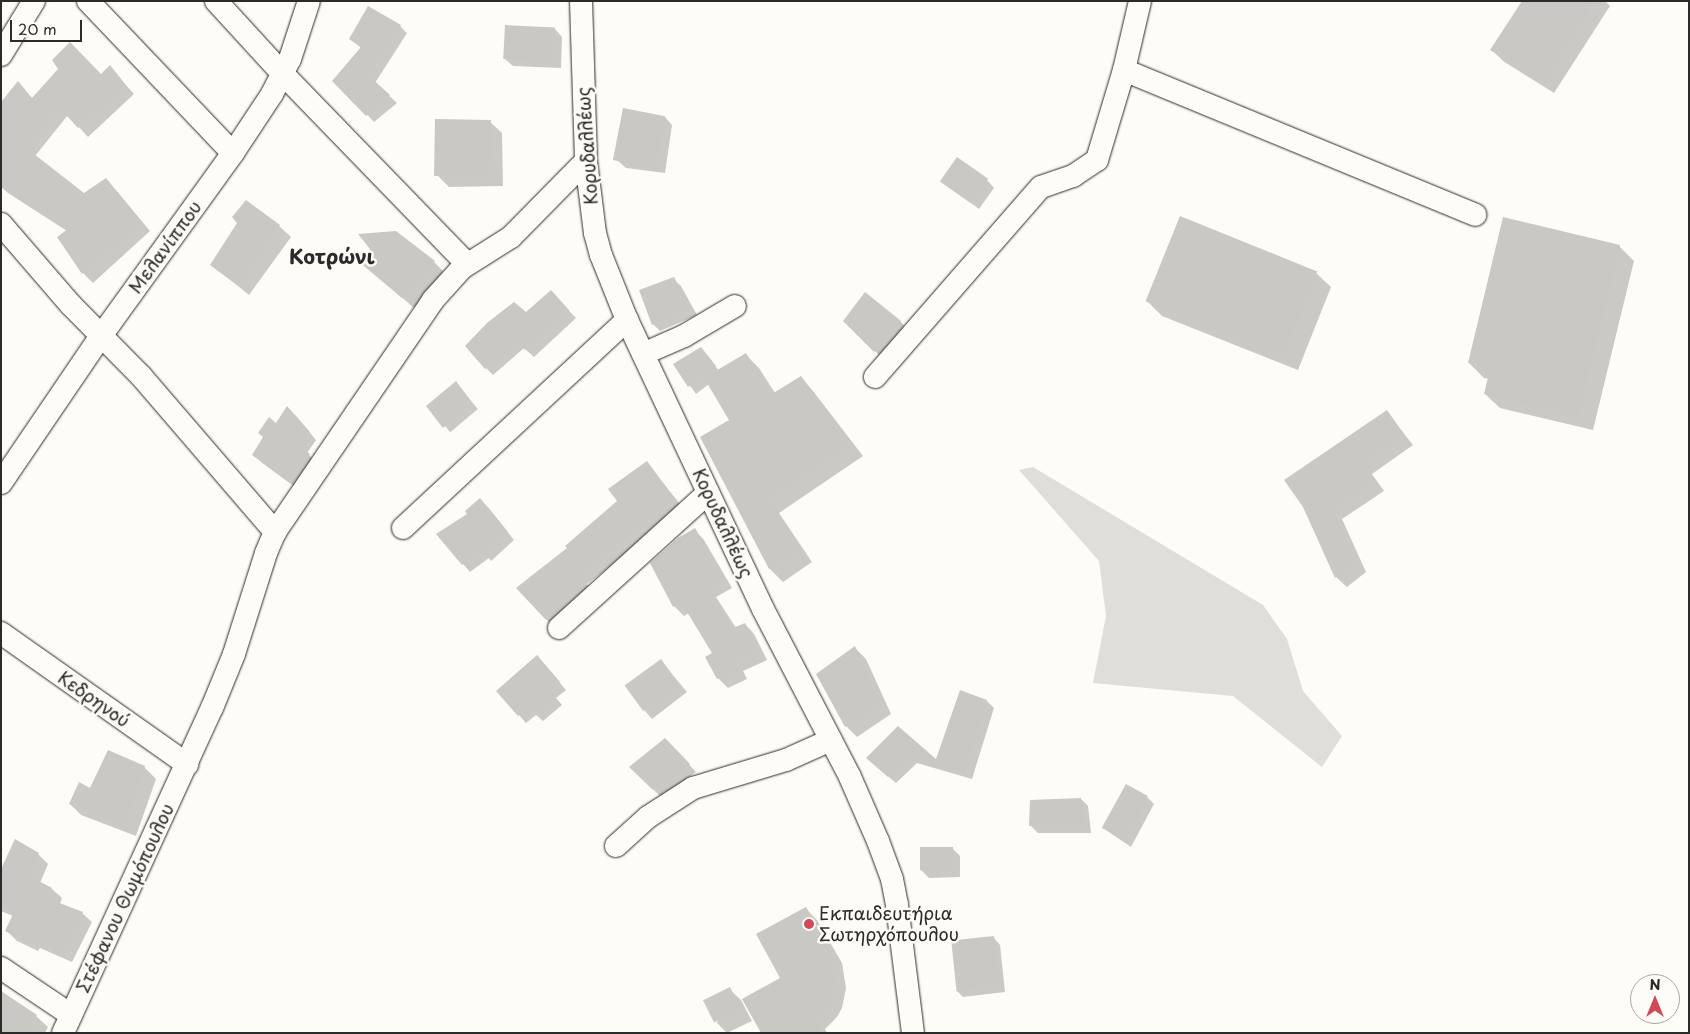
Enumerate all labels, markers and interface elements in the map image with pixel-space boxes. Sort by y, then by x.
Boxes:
scale bar [12,10,85,42]
text: 20 m [18,17,57,40]
street label: Κορυδαλλέως [572,86,602,206]
street label: Μελανίππου [124,196,206,298]
district label: Κοτρώνι [289,244,375,268]
street label: Κορυδαλλέως [688,465,758,581]
street label: Κεδρηνού [54,666,134,732]
street label: Στέφανου Θωμόπουλου [72,800,178,996]
place label: Εκπαιδευτήρια Σωτηρχόπουλου [819,903,959,946]
marker: Εκπαιδευτήρια Σωτηρχόπουλου [803,918,815,930]
north arrow [1630,974,1680,1024]
text: N [1649,974,1661,995]

